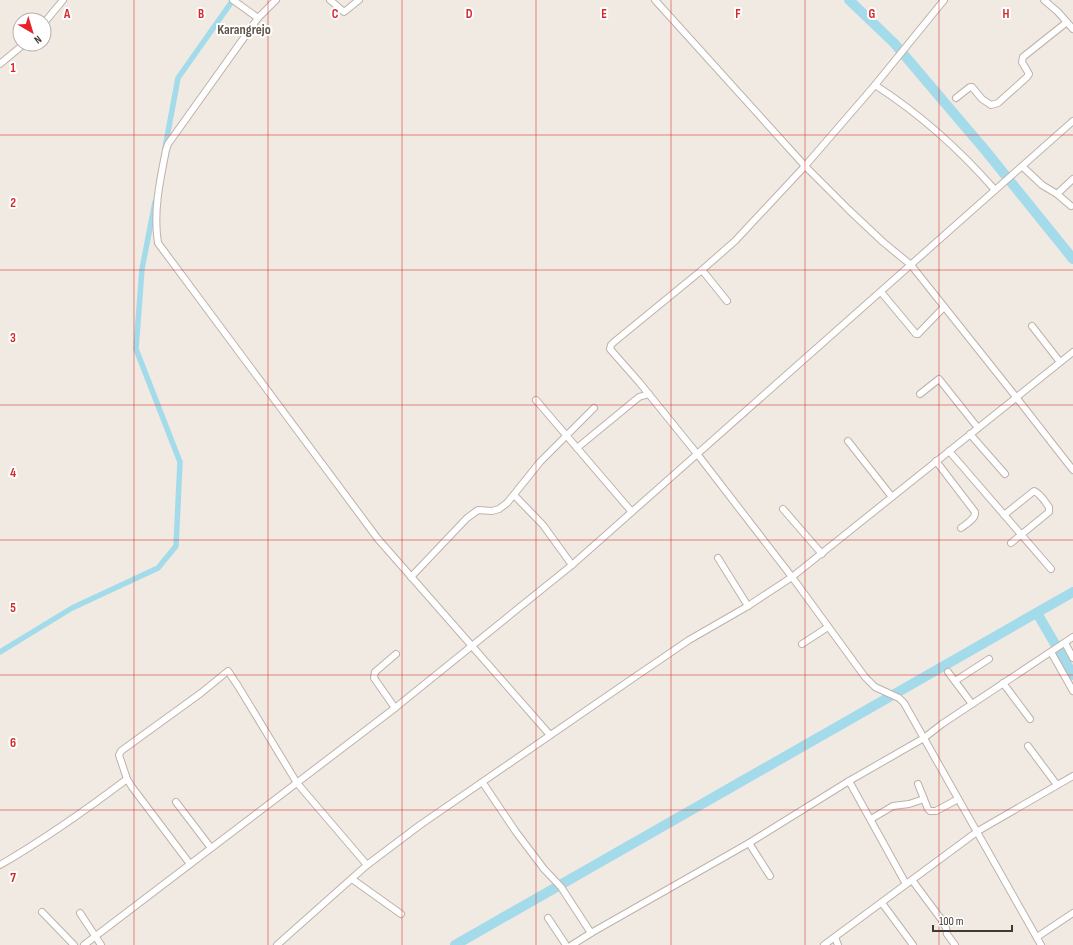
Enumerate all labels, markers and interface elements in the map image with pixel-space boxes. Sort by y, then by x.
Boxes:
text: A [63,6,71,22]
text: B [198,6,204,22]
text: C [332,6,339,22]
text: D [466,6,473,22]
text: E [601,6,607,22]
text: F [735,6,741,22]
text: G [869,6,876,22]
text: H [1003,6,1010,22]
north arrow [12,12,52,52]
district label: Karangrejo [217,21,271,38]
text: N [31,33,44,46]
text: 1 [10,60,16,76]
text: 2 [10,195,16,211]
text: 3 [10,330,16,346]
text: 4 [10,465,16,481]
text: 5 [10,600,16,616]
text: 6 [10,735,16,751]
text: 7 [10,870,16,886]
scale bar [933,907,1012,933]
text: 100 m [939,914,964,929]

